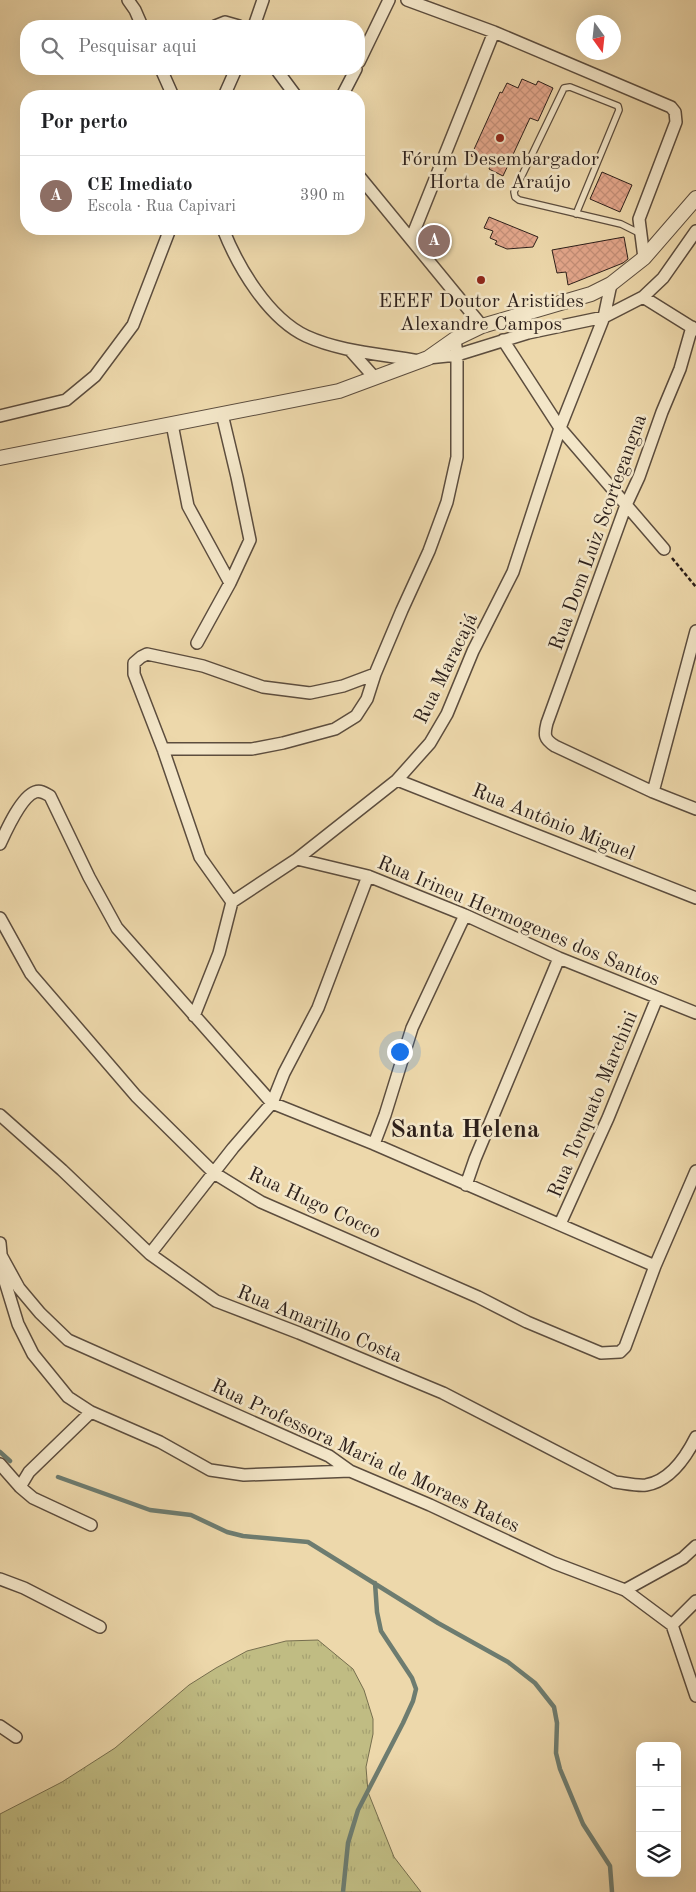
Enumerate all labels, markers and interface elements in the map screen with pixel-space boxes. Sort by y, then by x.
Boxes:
north arrow [576,15,621,60]
search box [20,20,365,75]
icon: search [38,34,66,62]
text: Pesquisar aqui [78,38,197,57]
text: Por perto [40,112,128,133]
marker: Fórum Desembargador Horta de Araújo [494,132,506,144]
place label: Fórum Desembargador Horta de Araújo [401,150,599,193]
text: CE Imediato [87,176,193,195]
text: A [50,188,62,204]
text: 390 m [300,188,345,204]
text: Escola · Rua Capivari [87,199,236,215]
pin: A [418,222,450,260]
marker: EEEF Doutor Aristides Alexandre Campos [475,274,487,286]
place label: EEEF Doutor Aristides Alexandre Campos [378,292,584,335]
street label: Rua Dom Luiz Scortegangna [547,412,651,653]
street label: Rua Maracajá [411,610,482,727]
street label: Rua Antônio Miguel [469,781,637,865]
street label: Rua Irineu Hermogenes dos Santos [374,853,662,991]
street label: Rua Torquato Marchini [545,1009,642,1201]
your location [387,1039,413,1065]
district label: Santa Helena [390,1118,540,1143]
street label: Rua Hugo Cocco [245,1164,384,1243]
street label: Rua Amarilho Costa [234,1283,405,1367]
street label: Rua Professora Maria de Moraes Rates [208,1376,522,1537]
map controls [636,1742,681,1877]
button: + [636,1742,681,1787]
button: − [636,1787,681,1832]
button: layers [636,1832,681,1877]

